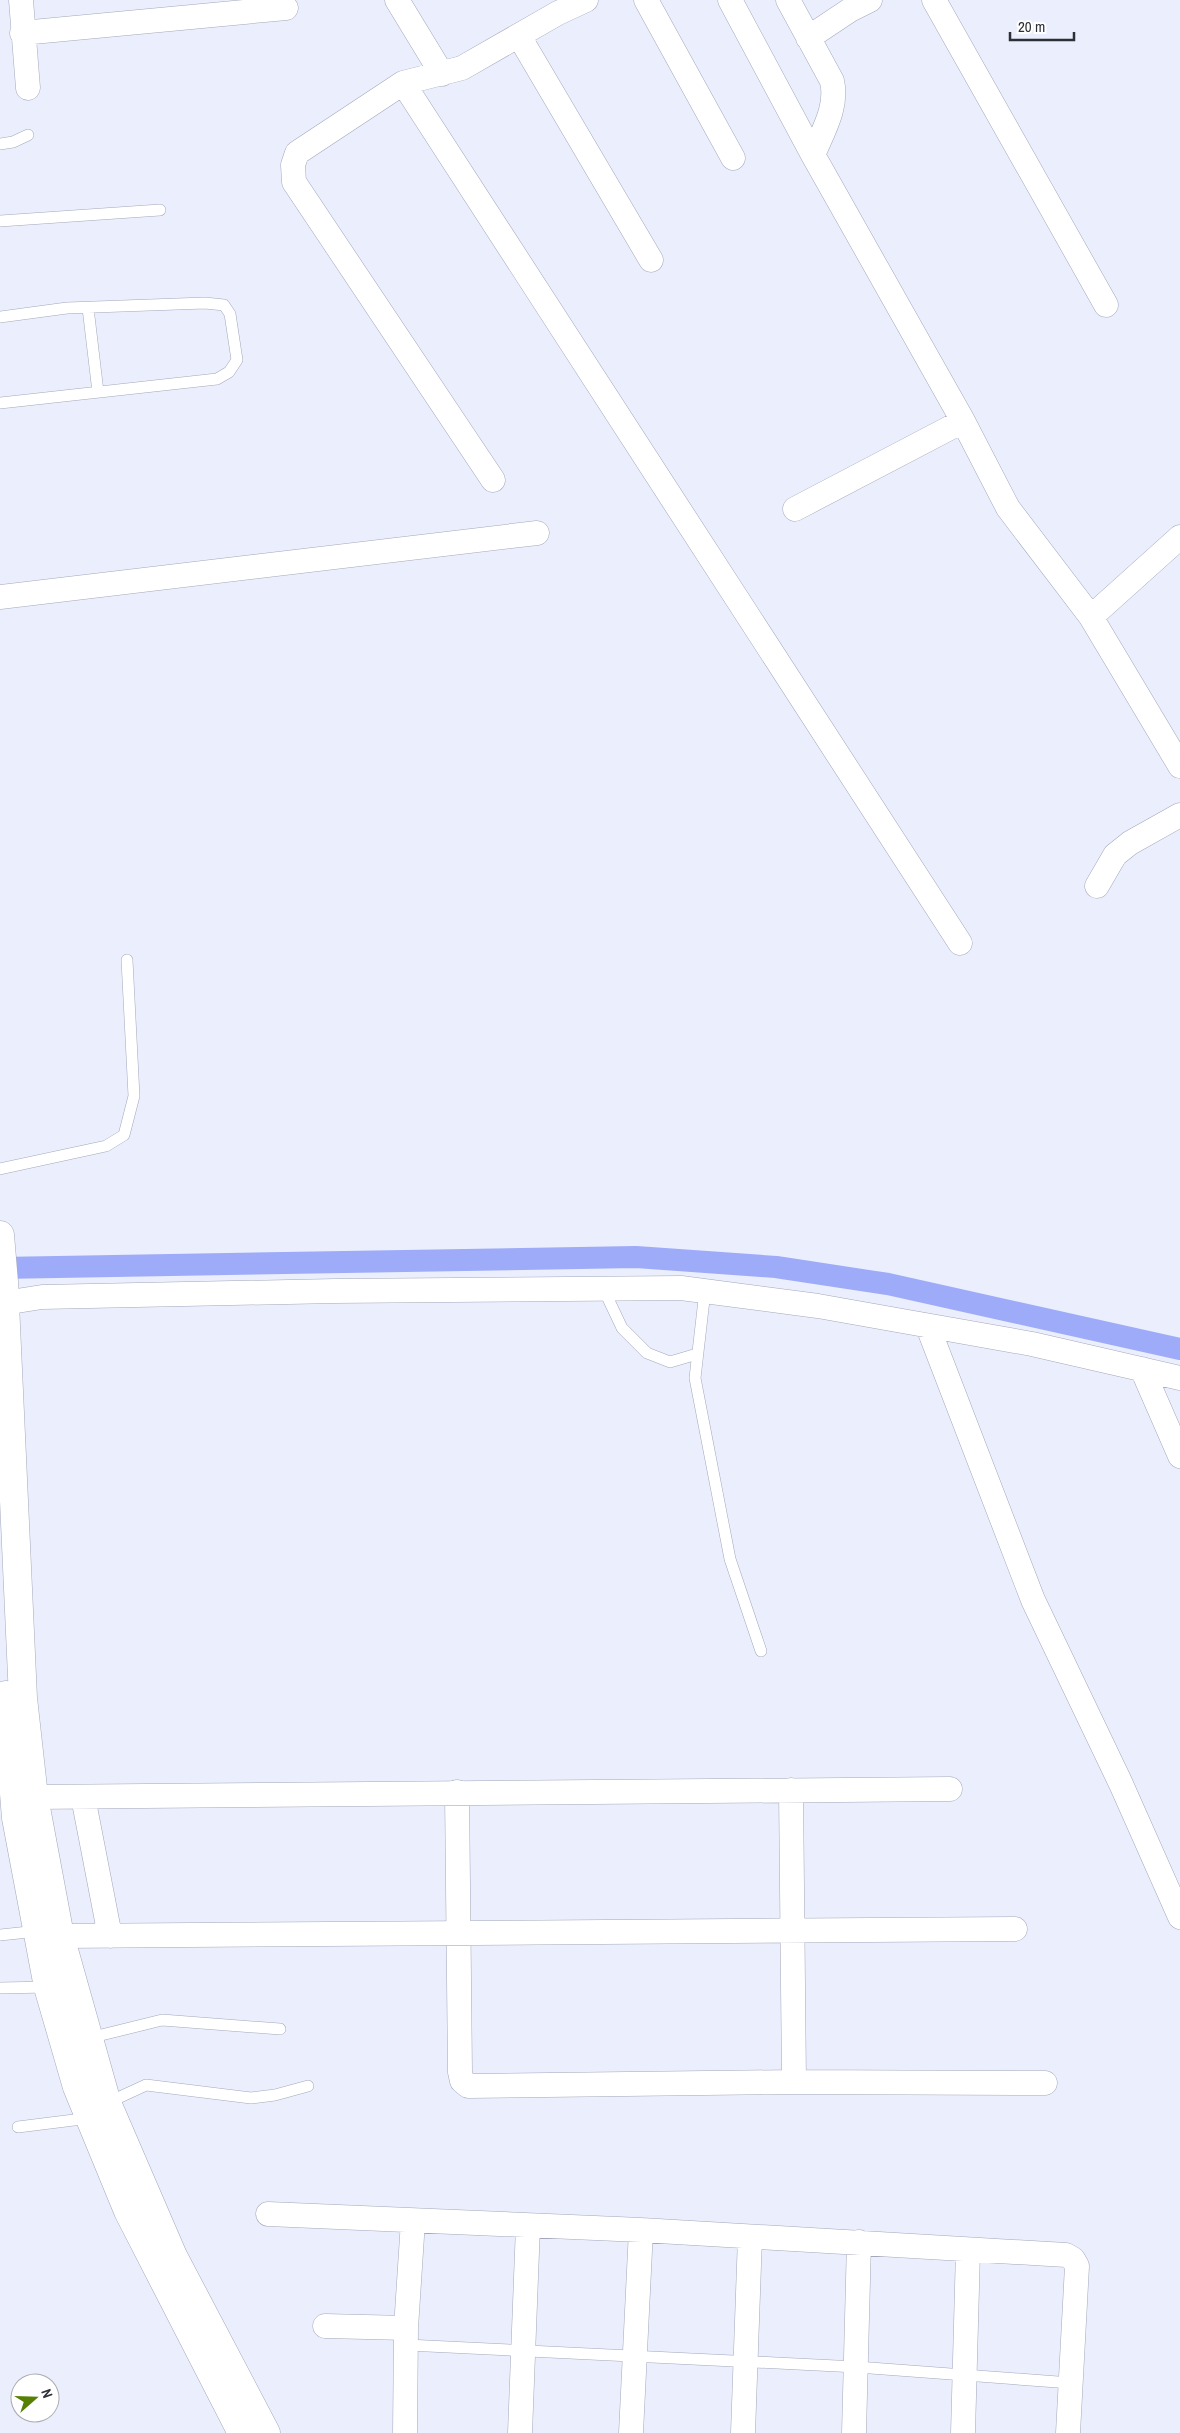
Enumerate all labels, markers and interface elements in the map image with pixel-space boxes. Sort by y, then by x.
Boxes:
scale bar [1010,10,1074,42]
text: 20 m [1018,16,1045,37]
north arrow [10,2373,60,2423]
text: N [37,2387,57,2401]

